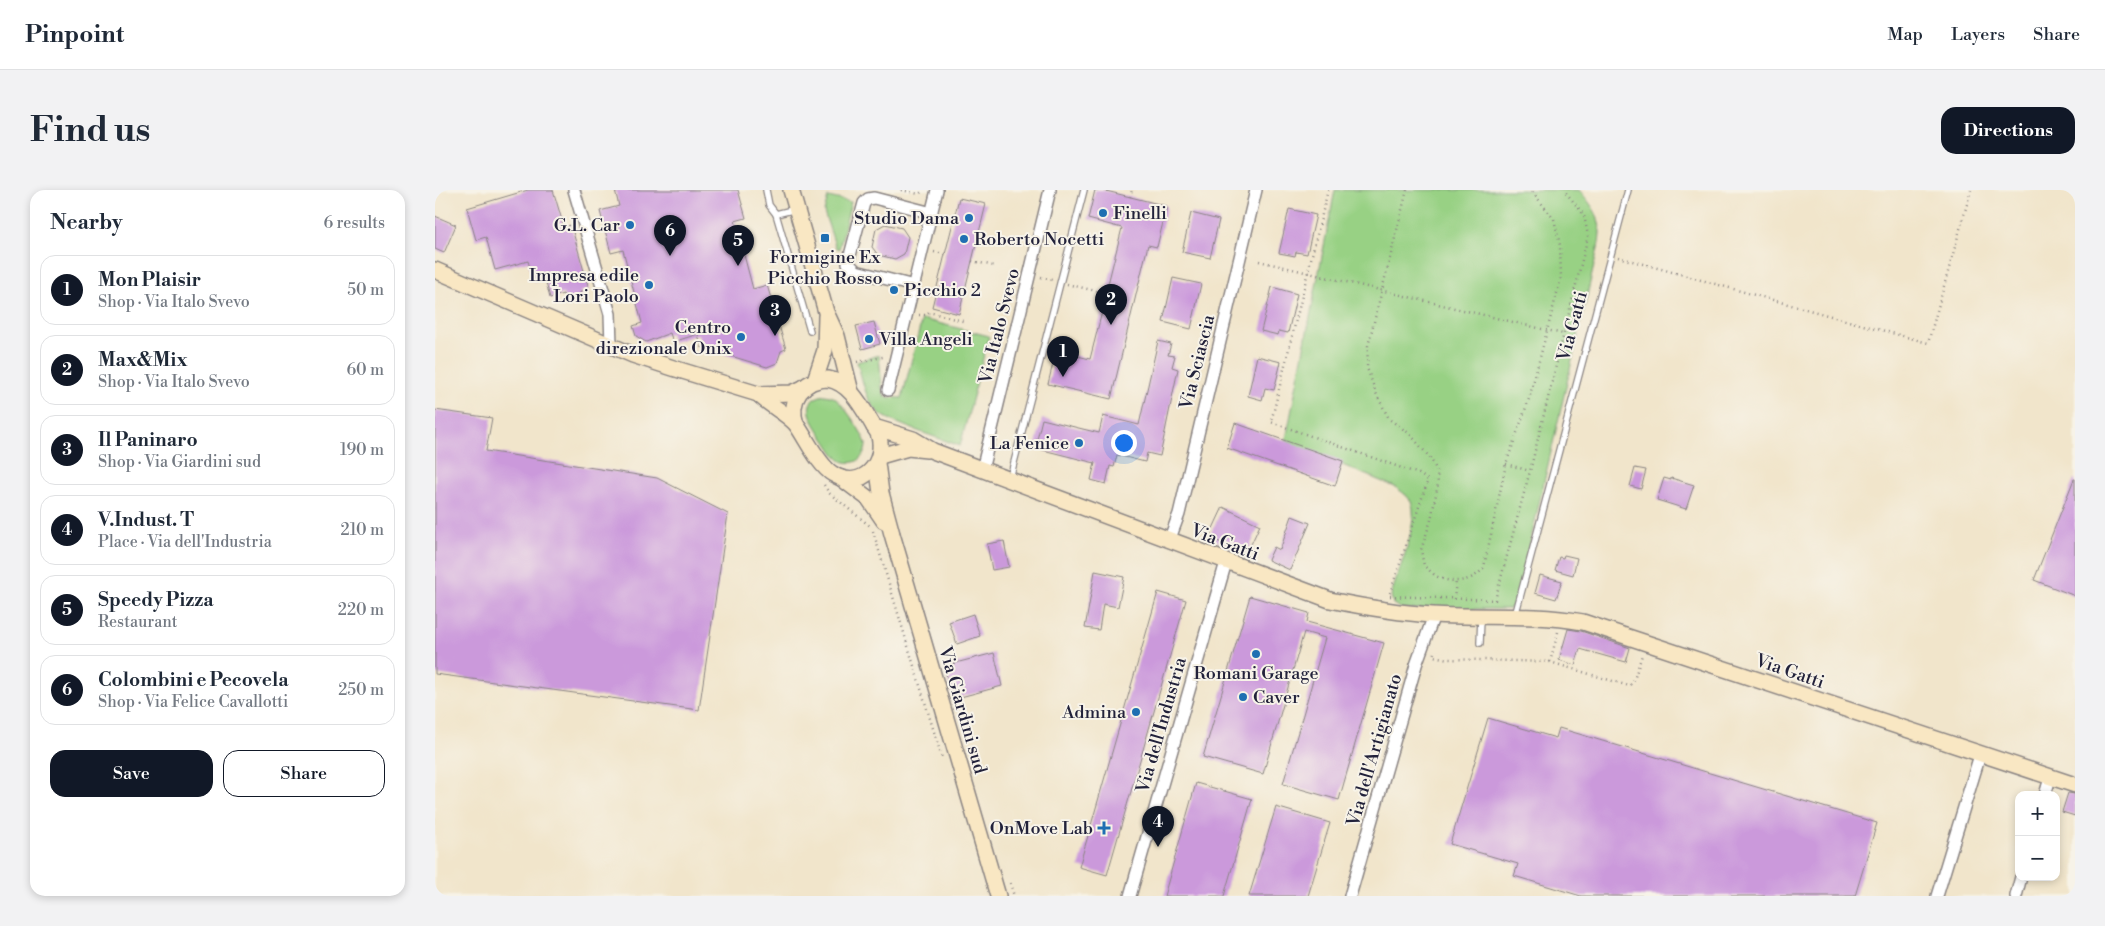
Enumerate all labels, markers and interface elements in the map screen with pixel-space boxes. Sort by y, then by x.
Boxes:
text: Pinpoint [25,20,124,50]
text: Map [1888,23,1923,46]
text: Layers [1951,23,2005,46]
text: Share [2033,23,2080,46]
button: Directions [1941,107,2075,154]
text: Find us [30,109,150,152]
place label: Finelli [1113,202,1167,225]
place label: Studio Dama [854,207,960,230]
marker: Finelli [1097,207,1109,219]
text: Nearby [50,210,123,236]
marker: Studio Dama [963,212,975,224]
text: 6 results [324,213,385,233]
place label: G.L. Car [554,214,620,237]
pin: 6 [654,215,686,256]
marker: G.L. Car [624,219,636,231]
pin: 5 [722,225,754,266]
place label: Roberto Nocetti [974,228,1104,251]
marker: Formigine Ex Picchio Rosso [819,232,831,244]
marker: Roberto Nocetti [958,233,970,245]
place label: Formigine Ex Picchio Rosso [767,246,883,290]
place label: Impresa edile Lori Paolo [529,264,639,308]
street label: Via Italo Svevo [974,266,1025,387]
text: Mon Plaisir [98,268,201,292]
marker: Impresa edile Lori Paolo [643,279,655,291]
place label: Picchio 2 [904,279,981,302]
text: 1 [63,280,71,300]
text: 50 m [347,280,384,300]
marker: Picchio 2 [888,284,900,296]
pin: 2 [1095,284,1127,325]
street label: Via Gatti [1552,288,1593,365]
text: Shop · Via Italo Svevo [98,292,250,312]
pin: 3 [759,295,791,336]
street label: Via Sciascia [1174,311,1221,413]
place label: Centro direzionale Onix [596,316,732,360]
place label: Villa Angeli [878,328,973,351]
marker: Centro direzionale Onix [735,331,747,343]
marker: Villa Angeli [863,333,875,345]
pin: 1 [1047,336,1079,377]
text: Max&Mix [98,348,187,372]
text: 2 [62,360,72,380]
text: 60 m [346,360,384,380]
text: Shop · Via Italo Svevo [98,372,250,392]
text: Il Paninaro [98,428,198,452]
your location [1111,430,1137,456]
place label: La Fenice [990,432,1069,455]
marker: La Fenice [1073,437,1085,449]
text: 3 [62,440,72,460]
text: 190 m [340,440,384,460]
text: Shop · Via Giardini sud [98,452,261,472]
text: V.Indust. T [98,508,194,532]
street label: Via Gatti [1186,519,1262,566]
text: 4 [62,520,72,540]
text: 210 m [340,520,384,540]
text: Place · Via dell'Industria [98,532,272,552]
text: Speedy Pizza [98,588,214,612]
text: 5 [62,600,72,620]
text: 220 m [338,600,384,620]
text: Restaurant [98,612,177,632]
street label: Via Giardini sud [933,643,992,777]
marker: Romani Garage [1250,648,1262,660]
street label: Via Gatti [1751,649,1828,694]
street label: Via dell'Industria [1131,654,1192,797]
place label: Romani Garage [1193,662,1319,685]
text: Colombini e Pecovela [98,668,288,692]
street label: Via dell'Artigianato [1341,671,1407,830]
text: 6 [62,680,72,700]
text: 250 m [338,680,384,700]
place label: Caver [1253,686,1300,709]
marker: Caver [1237,691,1249,703]
text: Shop · Via Felice Cavallotti [98,692,288,712]
place label: Admina [1061,701,1127,724]
marker: Admina [1130,706,1142,718]
button: Save [50,750,213,797]
button: Share [223,750,385,797]
map controls [2015,791,2060,881]
button: + [2015,791,2060,836]
pin: 4 [1142,806,1174,847]
place label: OnMove Lab [990,817,1093,840]
marker: OnMove Lab [1097,821,1111,835]
button: − [2015,836,2060,881]

